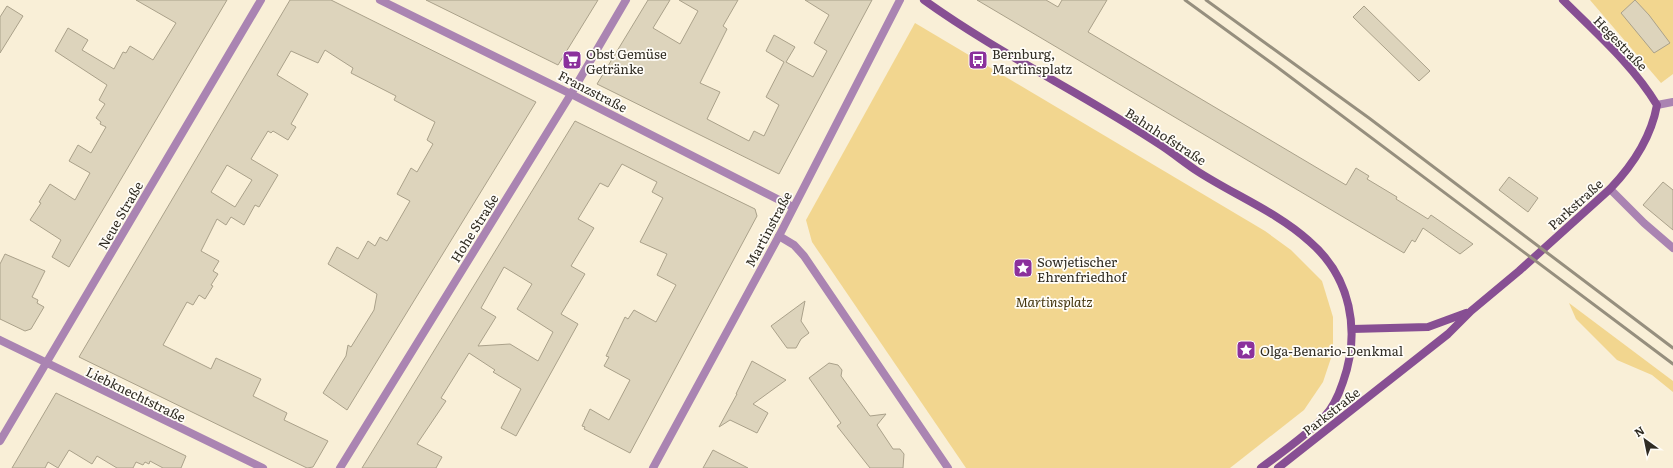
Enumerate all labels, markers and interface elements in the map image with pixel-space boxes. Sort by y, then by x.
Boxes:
street label: Hegestraße [1590,11,1652,75]
place label: Obst Gemüse Getränke [586,44,667,78]
place label: Bernburg, Martinsplatz [992,44,1072,78]
supermarket icon: Obst Gemüse Getränke [561,49,583,71]
bus stop icon: Bernburg, Martinsplatz [967,49,989,71]
street label: Franzstraße [555,65,631,117]
street label: Bahnhofstraße [1122,103,1210,169]
street label: Parkstraße [1543,174,1607,234]
street label: Neue Straße [93,177,147,253]
street label: Martinstraße [740,188,796,270]
street label: Hohe Straße [445,190,503,266]
place label: Sowjetischer Ehrenfriedhof [1037,252,1127,286]
place icon: Sowjetischer Ehrenfriedhof [1012,257,1034,279]
park label: Martinsplatz [1015,292,1093,311]
place icon: Olga-Benario-Denkmal [1235,339,1257,361]
place label: Olga-Benario-Denkmal [1260,341,1404,360]
street label: Liebknechtstraße [83,362,189,426]
street label: Parkstraße [1298,382,1364,439]
north arrow [1625,420,1665,460]
text: N [1631,422,1647,440]

